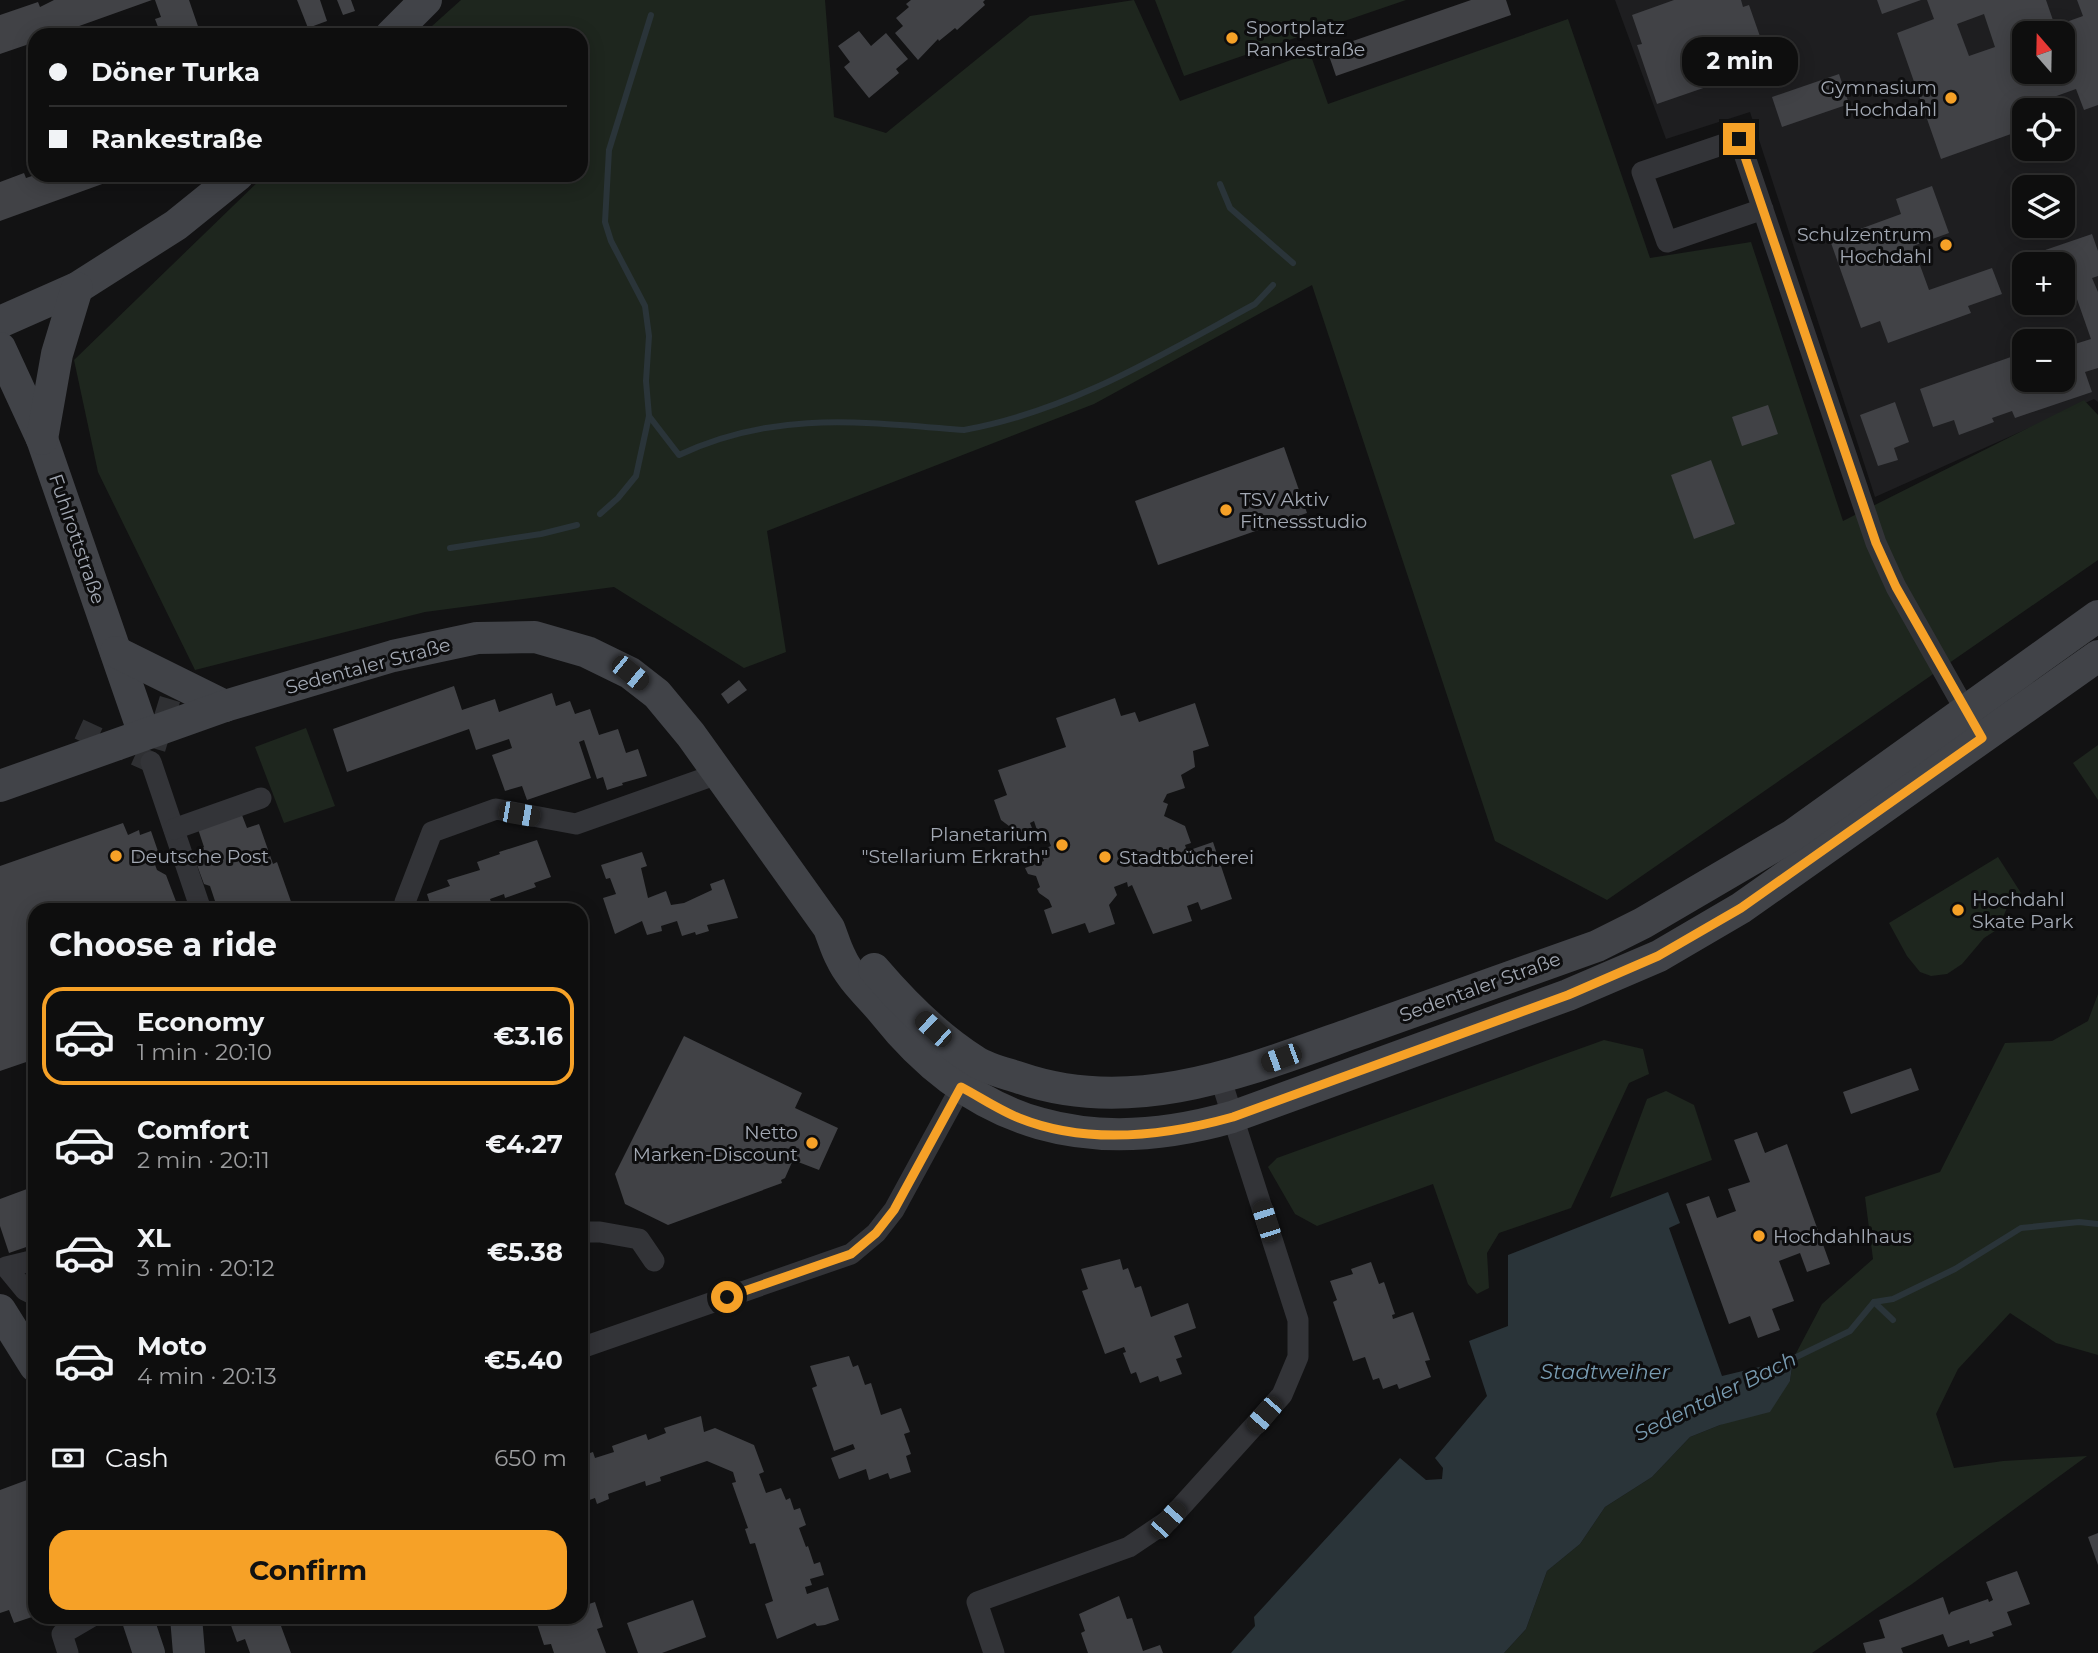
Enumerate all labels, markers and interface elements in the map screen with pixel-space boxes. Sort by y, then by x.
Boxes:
place label: Sportplatz Rankestraße [1246,16,1365,61]
north arrow [2012,21,2076,84]
map controls [2012,21,2075,392]
marker: Sportplatz Rankestraße [1224,30,1240,46]
callout: 2 min [1681,38,1797,86]
text: 2 min [1706,47,1774,75]
text: Döner Turka [91,56,260,88]
place label: Gymnasium Hochdahl [1820,76,1937,121]
marker: Gymnasium Hochdahl [1943,90,1959,106]
button: locate [2012,98,2075,161]
text: Rankestraße [91,123,263,155]
route end [1723,123,1755,155]
button: layers [2012,175,2075,238]
place label: Schulzentrum Hochdahl [1797,223,1932,268]
marker: Schulzentrum Hochdahl [1938,237,1954,253]
button: + [2012,252,2075,315]
button: − [2012,329,2075,392]
street label: Fuhlrottstraße [44,471,110,607]
place label: TSV Aktiv Fitnessstudio [1240,488,1367,533]
marker: TSV Aktiv Fitnessstudio [1218,502,1234,518]
street label: Sedentaler Straße [283,633,453,699]
car [608,652,653,694]
car [497,800,542,828]
place label: Planetarium "Stellarium Erkrath" [861,823,1048,868]
marker: Planetarium "Stellarium Erkrath" [1054,837,1070,853]
place label: Deutsche Post [130,845,269,868]
place label: Stadtbücherei [1119,846,1254,869]
marker: Deutsche Post [108,848,124,864]
marker: Stadtbücherei [1097,849,1113,865]
place label: Hochdahl Skate Park [1972,888,2074,933]
marker: Hochdahl Skate Park [1950,902,1966,918]
text: Choose a ride [49,925,277,964]
street label: Sedentaler Straße [1396,947,1564,1027]
icon: car [53,1005,116,1068]
text: Economy [137,1006,264,1038]
car [911,1007,956,1051]
text: €3.16 [493,1020,563,1052]
text: 1 min · 20:10 [137,1038,272,1066]
car [1258,1041,1305,1075]
icon: car [53,1113,116,1176]
text: Comfort [137,1114,249,1146]
place label: Netto Marken-Discount [633,1121,798,1166]
text: €4.27 [485,1128,563,1160]
marker: Netto Marken-Discount [804,1135,820,1151]
text: 2 min · 20:11 [137,1146,270,1174]
car [1250,1198,1283,1244]
icon: car [53,1221,116,1284]
text: XL [137,1222,171,1254]
place label: Hochdahlhaus [1773,1225,1912,1248]
marker: Hochdahlhaus [1751,1228,1767,1244]
text: €5.38 [487,1236,563,1268]
text: 3 min · 20:12 [137,1254,274,1282]
route start [711,1281,743,1313]
icon: car [53,1329,116,1392]
text: Moto [137,1330,207,1362]
text: €5.40 [484,1344,563,1376]
water label: Sedentaler Bach [1630,1346,1800,1446]
water label: Stadtweiher [1540,1359,1670,1384]
text: 4 min · 20:13 [137,1362,277,1390]
car [1243,1392,1286,1438]
icon: cash [49,1439,87,1477]
text: Cash [105,1442,169,1474]
text: 650 m [494,1444,567,1472]
car [1147,1497,1190,1543]
button: Confirm [49,1530,567,1610]

